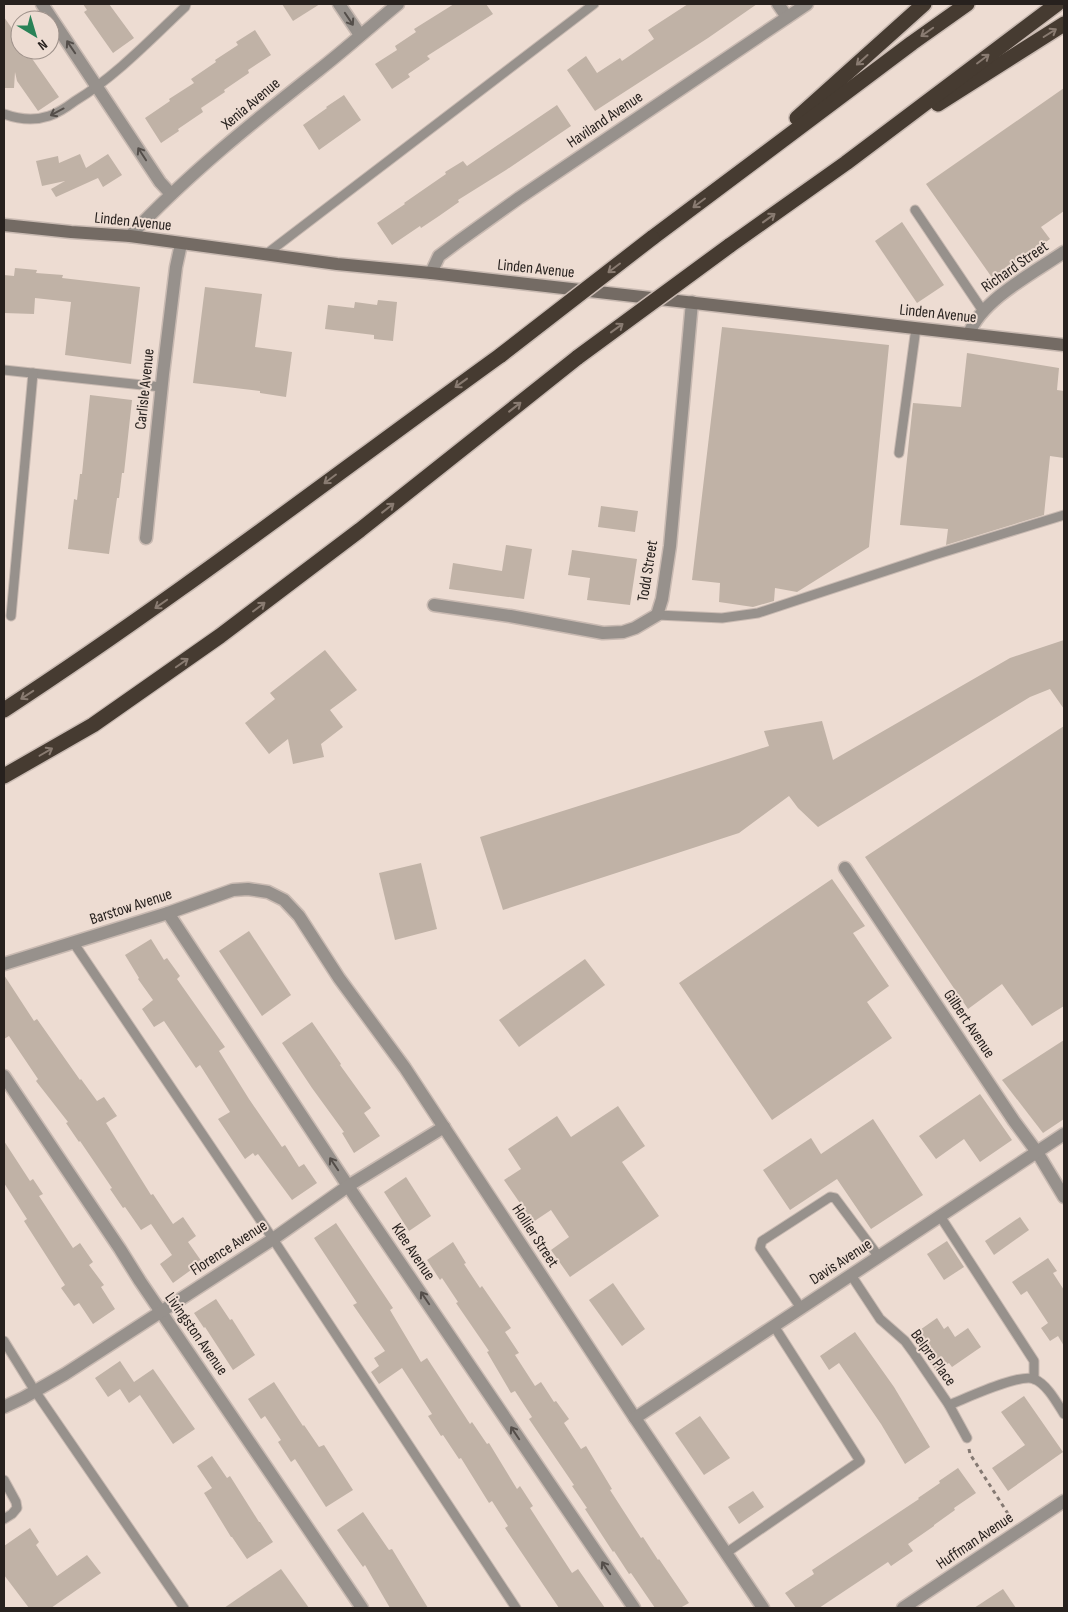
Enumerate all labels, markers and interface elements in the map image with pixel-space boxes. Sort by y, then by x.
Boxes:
north arrow [10,10,60,60]
one-way arrow [345,12,355,26]
one-way arrow [920,27,934,37]
one-way arrow [1042,28,1056,38]
text: N [35,36,51,54]
one-way arrow [66,40,76,54]
one-way arrow [855,54,868,66]
one-way arrow [976,54,989,65]
street label: Xenia Avenue [217,74,284,135]
street label: Haviland Avenue [563,88,647,152]
one-way arrow [50,108,65,117]
one-way arrow [137,147,148,161]
one-way arrow [692,198,706,208]
street label: Linden Avenue [94,209,172,235]
one-way arrow [762,213,776,223]
street label: Richard Street [978,237,1052,297]
street label: Linden Avenue [497,256,575,282]
one-way arrow [607,263,621,273]
street label: Linden Avenue [899,301,977,327]
one-way arrow [610,323,624,333]
street label: Carlisle Avenue [131,348,159,430]
one-way arrow [454,378,468,388]
one-way arrow [508,401,521,412]
one-way arrow [323,474,337,484]
one-way arrow [381,502,394,513]
street label: Todd Street [634,539,662,603]
one-way arrow [154,599,168,609]
one-way arrow [252,601,265,612]
one-way arrow [175,658,189,668]
one-way arrow [20,690,34,700]
one-way arrow [38,747,53,757]
street label: Barstow Avenue [87,885,175,929]
street label: Gilbert Avenue [939,986,999,1062]
one-way arrow [329,1157,339,1171]
street label: Hollier Street [508,1201,562,1271]
street label: Florence Avenue [187,1216,271,1280]
street label: Klee Avenue [387,1220,439,1284]
street label: Davis Avenue [806,1235,876,1289]
street label: Livingston Avenue [160,1289,232,1379]
one-way arrow [419,1292,429,1306]
street label: Belpre Place [906,1326,960,1390]
one-way arrow [510,1426,521,1440]
street label: Huffman Avenue [933,1508,1017,1574]
one-way arrow [601,1561,611,1575]

